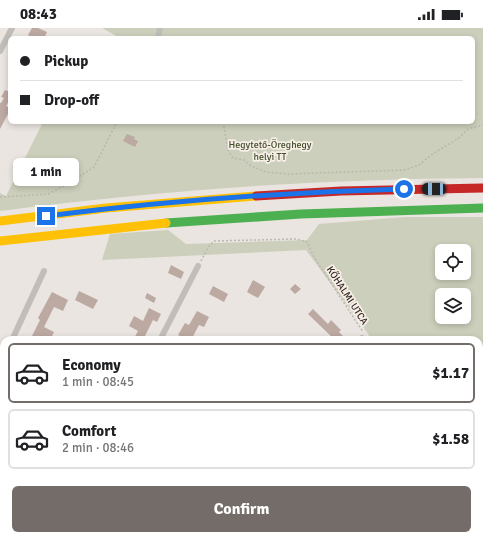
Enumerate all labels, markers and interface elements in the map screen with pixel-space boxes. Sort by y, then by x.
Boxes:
text: 08:43 [20,5,57,23]
text: Pickup [44,52,88,70]
text: Drop-off [44,91,99,109]
park label: Hegytető-Öreghegy helyi TT [228,139,312,163]
callout: 1 min [13,158,79,186]
text: 1 min [30,164,62,180]
route start [395,180,413,198]
car [422,183,446,195]
route end [37,207,55,225]
map controls [435,244,471,324]
button: locate [435,244,471,280]
street label: KŐHALMI UTCA [324,264,371,327]
button: layers [435,288,471,324]
icon: car [14,355,50,391]
text: Economy [62,356,121,374]
text: $1.17 [432,364,469,382]
text: 1 min · 08:45 [62,374,134,390]
icon: car [14,421,50,457]
text: Comfort [62,422,116,440]
text: $1.58 [432,430,469,448]
text: 2 min · 08:46 [62,440,134,456]
button: Confirm [12,486,471,532]

